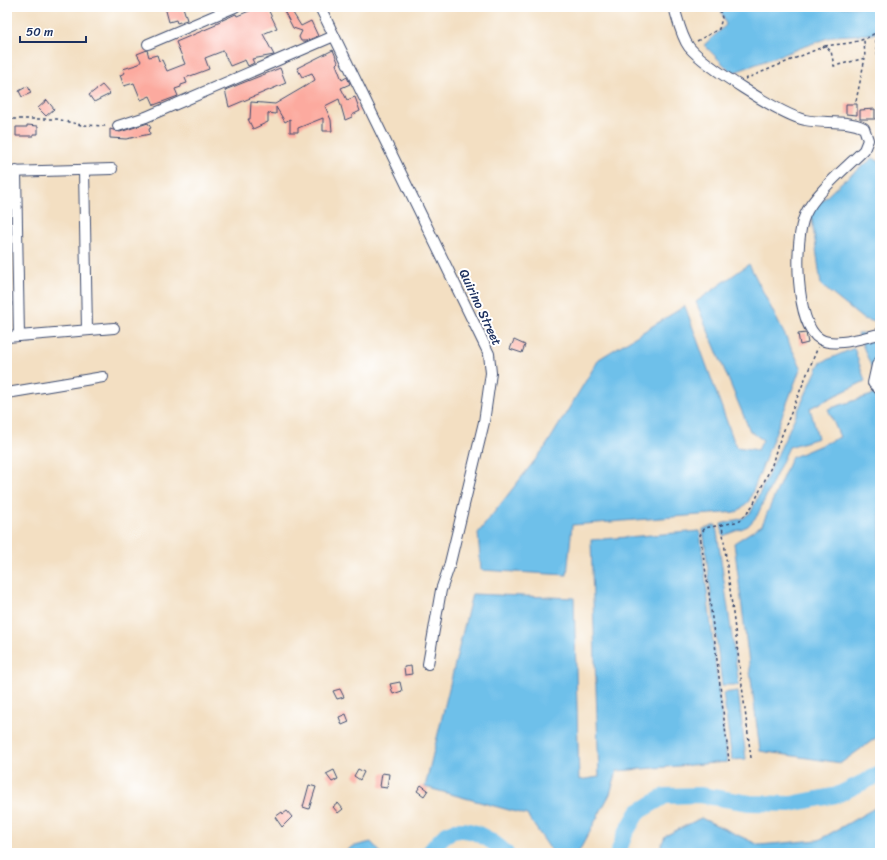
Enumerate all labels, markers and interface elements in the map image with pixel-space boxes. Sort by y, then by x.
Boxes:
scale bar [20,18,86,44]
text: 50 m [26,21,53,43]
street label: Quirino Street [453,265,508,350]

